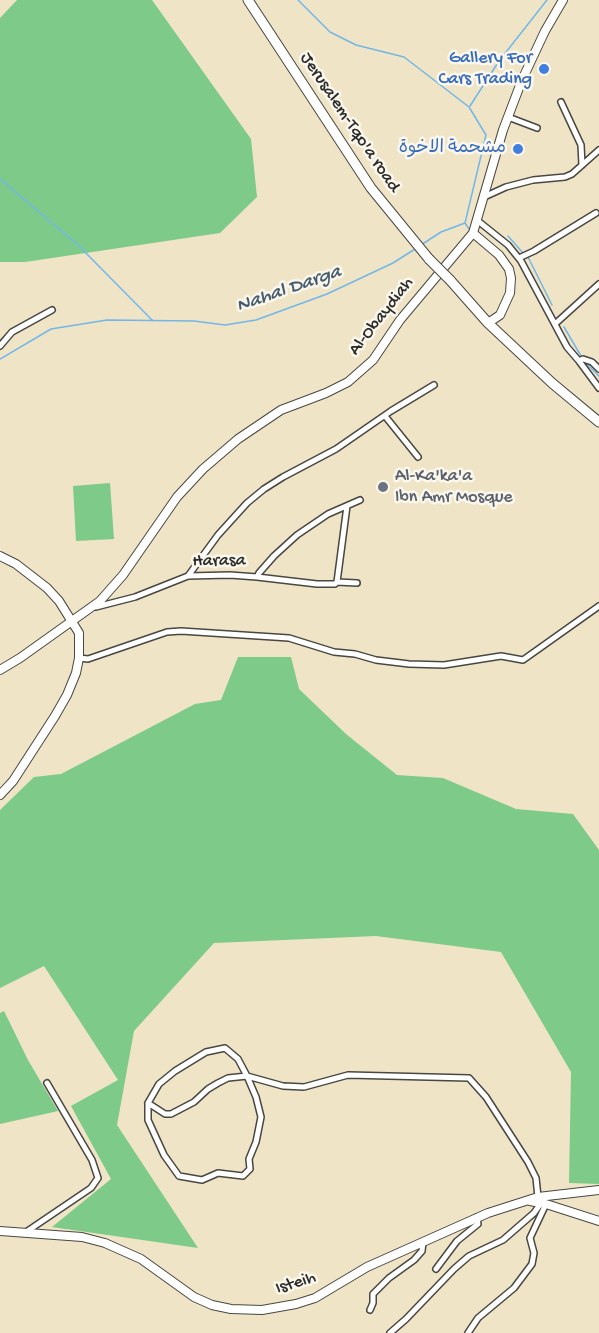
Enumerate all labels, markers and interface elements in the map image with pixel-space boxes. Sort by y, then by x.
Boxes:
place label: Gallery For Cars Trading [438,48,532,90]
street label: Jerusalem-Tqo'a road [294,49,404,197]
marker: Gallery For Cars Trading [537,62,551,76]
place label: مشحمة الاخوة [399,138,506,160]
marker: مشحمة الاخوة [511,142,525,156]
water label: Nahal Darga [234,261,344,319]
street label: Al-Obaydiah [345,273,419,361]
place label: Al-Ka'ka'a Ibn Amr Mosque [395,466,513,508]
marker: Al-Ka'ka'a Ibn Amr Mosque [376,480,390,494]
street label: Harasa [192,551,246,573]
street label: Isteih [273,1268,319,1300]

